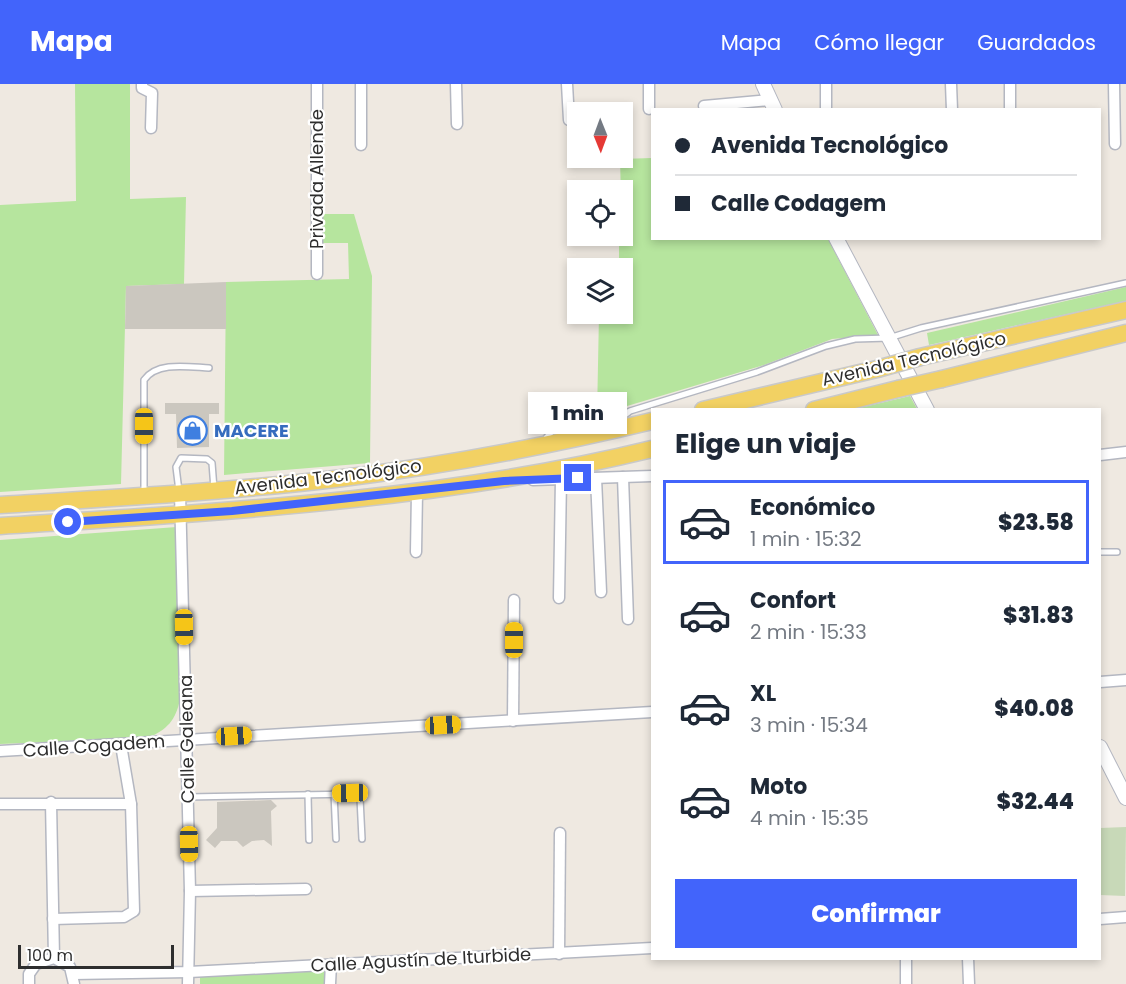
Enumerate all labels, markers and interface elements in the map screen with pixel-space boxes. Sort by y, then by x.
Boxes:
text: Mapa [30,22,113,61]
text: Mapa [721,28,781,57]
text: Cómo llegar [814,28,944,57]
text: Guardados [977,28,1096,57]
north arrow [567,102,633,168]
map controls [567,102,633,324]
street label: Privada Allende [304,109,329,249]
text: Avenida Tecnológico [711,130,948,161]
button: locate [567,180,633,246]
text: Calle Codagem [711,188,886,219]
button: layers [567,258,633,324]
street label: Avenida Tecnológico [819,325,1008,392]
callout: 1 min [528,391,628,433]
text: 1 min [551,399,604,427]
car [135,408,153,444]
shop icon: MACERE [177,415,209,447]
place label: MACERE [214,418,289,443]
text: Elige un viaje [675,425,856,462]
street label: Avenida Tecnológico [233,453,423,500]
route end [564,464,591,491]
text: Económico [750,492,875,523]
icon: car [678,495,732,549]
text: $23.58 [998,507,1074,538]
route start [54,508,81,535]
text: 1 min · 15:32 [750,525,861,553]
text: Confort [750,585,836,616]
icon: car [678,588,732,642]
text: $31.83 [1003,600,1074,631]
car [175,609,193,645]
text: 2 min · 15:33 [750,618,867,646]
car [505,622,523,658]
street label: Calle Galeana [173,675,200,803]
text: XL [750,678,776,709]
icon: car [678,681,732,735]
text: $40.08 [994,693,1074,724]
text: 3 min · 15:34 [750,711,868,739]
car [425,715,461,735]
car [216,726,252,746]
street label: Calle Cogadem [22,728,166,763]
text: Moto [750,771,807,802]
icon: car [678,774,732,828]
car [332,784,368,802]
text: $32.44 [996,786,1074,817]
text: 4 min · 15:35 [750,804,869,832]
car [180,826,198,862]
button: Confirmar [675,879,1077,948]
street label: Calle Agustín de Iturbide [310,941,532,978]
scale bar [18,942,174,970]
text: 100 m [27,944,73,967]

